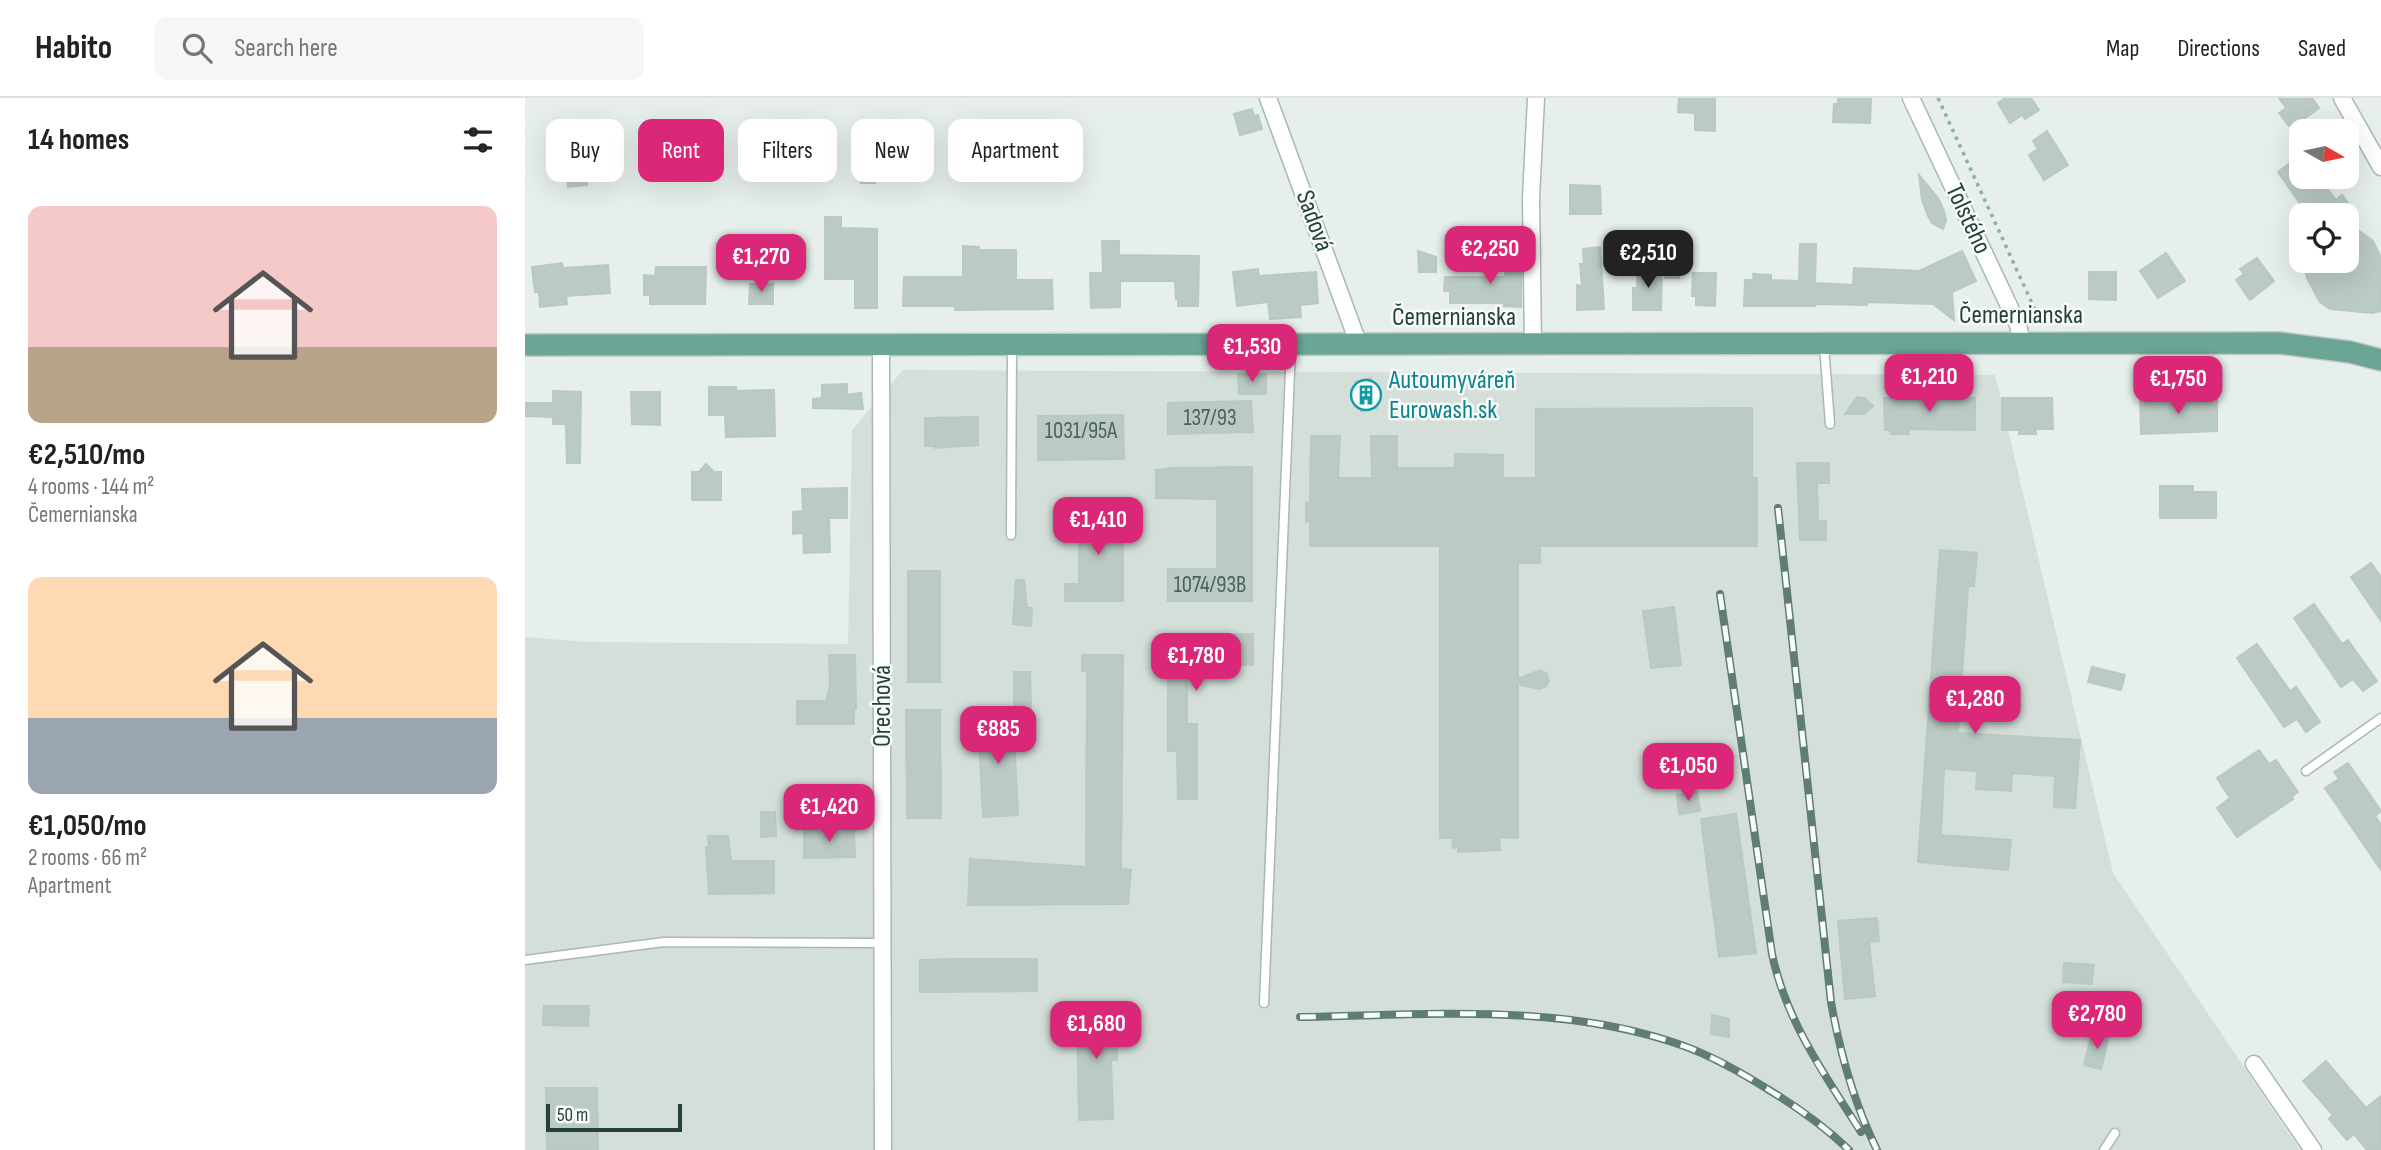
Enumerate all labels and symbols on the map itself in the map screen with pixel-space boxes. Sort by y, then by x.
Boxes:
north arrow [2289,119,2359,189]
street label: Tolstého [1938,179,1998,259]
street label: Sadová [1289,186,1339,256]
pin: €2,250 [1433,226,1547,286]
pin: €2,510 [1591,230,1705,290]
pin: €1,270 [704,234,818,294]
street label: Čemernianska [1959,300,2083,331]
street label: Čemernianska [1392,302,1516,333]
pin: €1,530 [1195,324,1309,384]
pin: €1,210 [1872,354,1986,414]
pin: €1,750 [2121,356,2235,416]
place label: Autoumyváreň Eurowash.sk [1388,365,1515,426]
building icon: Autoumyváreň Eurowash.sk [1349,378,1383,412]
house number: 137/93 [1183,404,1237,432]
house number: 1031/95A [1045,417,1117,445]
pin: €1,410 [1041,498,1155,557]
house number: 1074/93B [1174,571,1246,599]
pin: €1,780 [1139,634,1253,693]
street label: Orechová [867,665,898,747]
pin: €1,280 [1918,676,2032,736]
pin: €885 [957,706,1039,766]
pin: €1,050 [1631,744,1745,803]
pin: €1,420 [772,784,886,844]
pin: €2,780 [2040,992,2154,1051]
pin: €1,680 [1039,1002,1153,1061]
scale bar [546,1101,683,1133]

